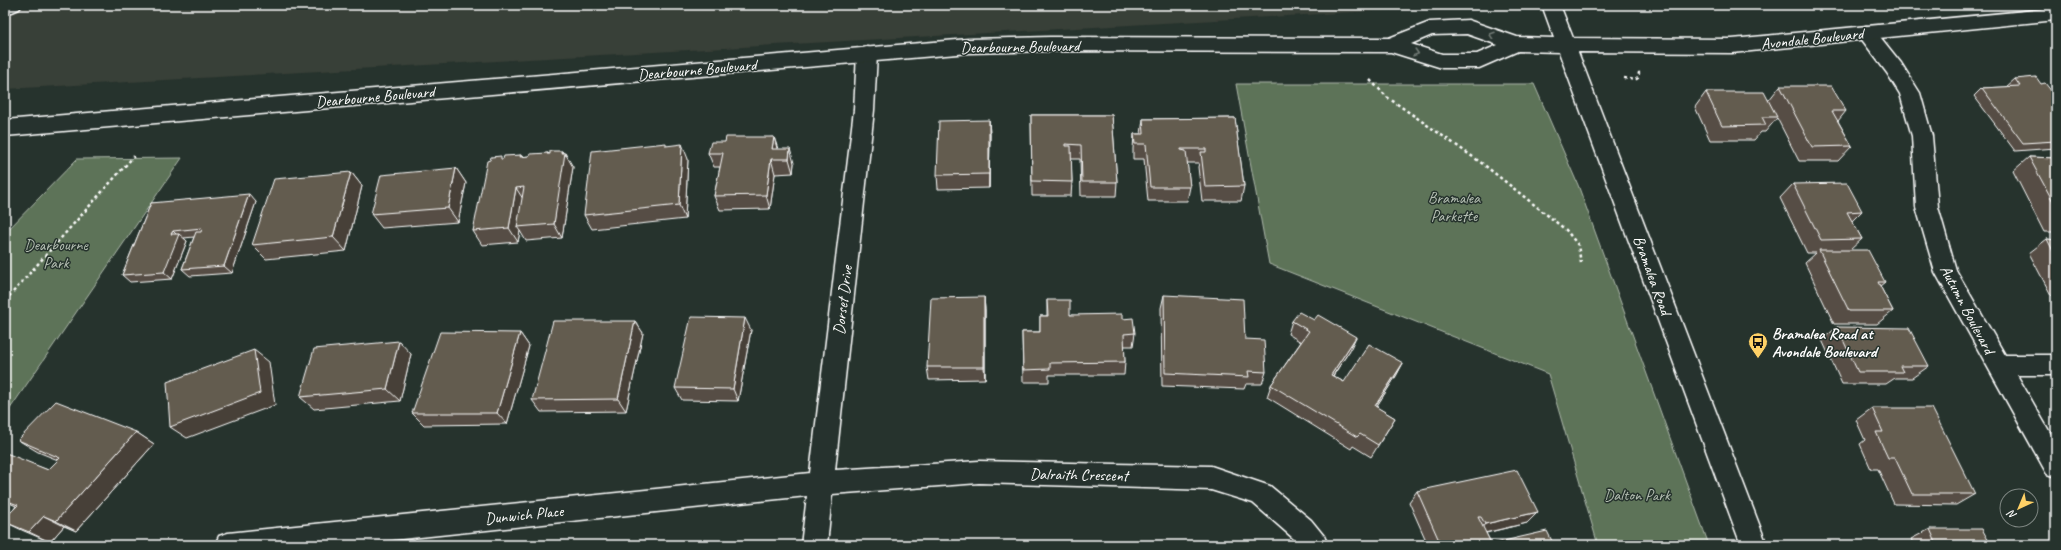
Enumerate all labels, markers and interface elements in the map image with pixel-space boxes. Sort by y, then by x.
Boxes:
street label: Avondale Boulevard [1760,23,1867,54]
one-way arrow [1489,32,1496,40]
street label: Dearbourne Boulevard [960,36,1082,58]
one-way arrow [1413,48,1420,57]
street label: Dearbourne Boulevard [637,55,760,85]
street label: Dearbourne Boulevard [315,82,438,112]
park label: Bramalea Parkette [1428,188,1481,226]
street label: Bramalea Road [1628,233,1677,320]
park label: Dearbourne Park [24,235,90,273]
street label: Autumn Boulevard [1935,262,2000,360]
street label: Dorset Drive [829,263,857,336]
place label: Bramalea Road at Avondale Boulevard [1772,324,1879,362]
bus stop icon: Bramalea Road at Avondale Boulevard [1747,331,1769,359]
street label: Dalraith Crescent [1030,464,1131,486]
park label: Dalton Park [1604,485,1671,505]
north arrow [1999,488,2039,528]
street label: Dunwich Place [484,501,566,529]
text: N [2003,506,2019,523]

